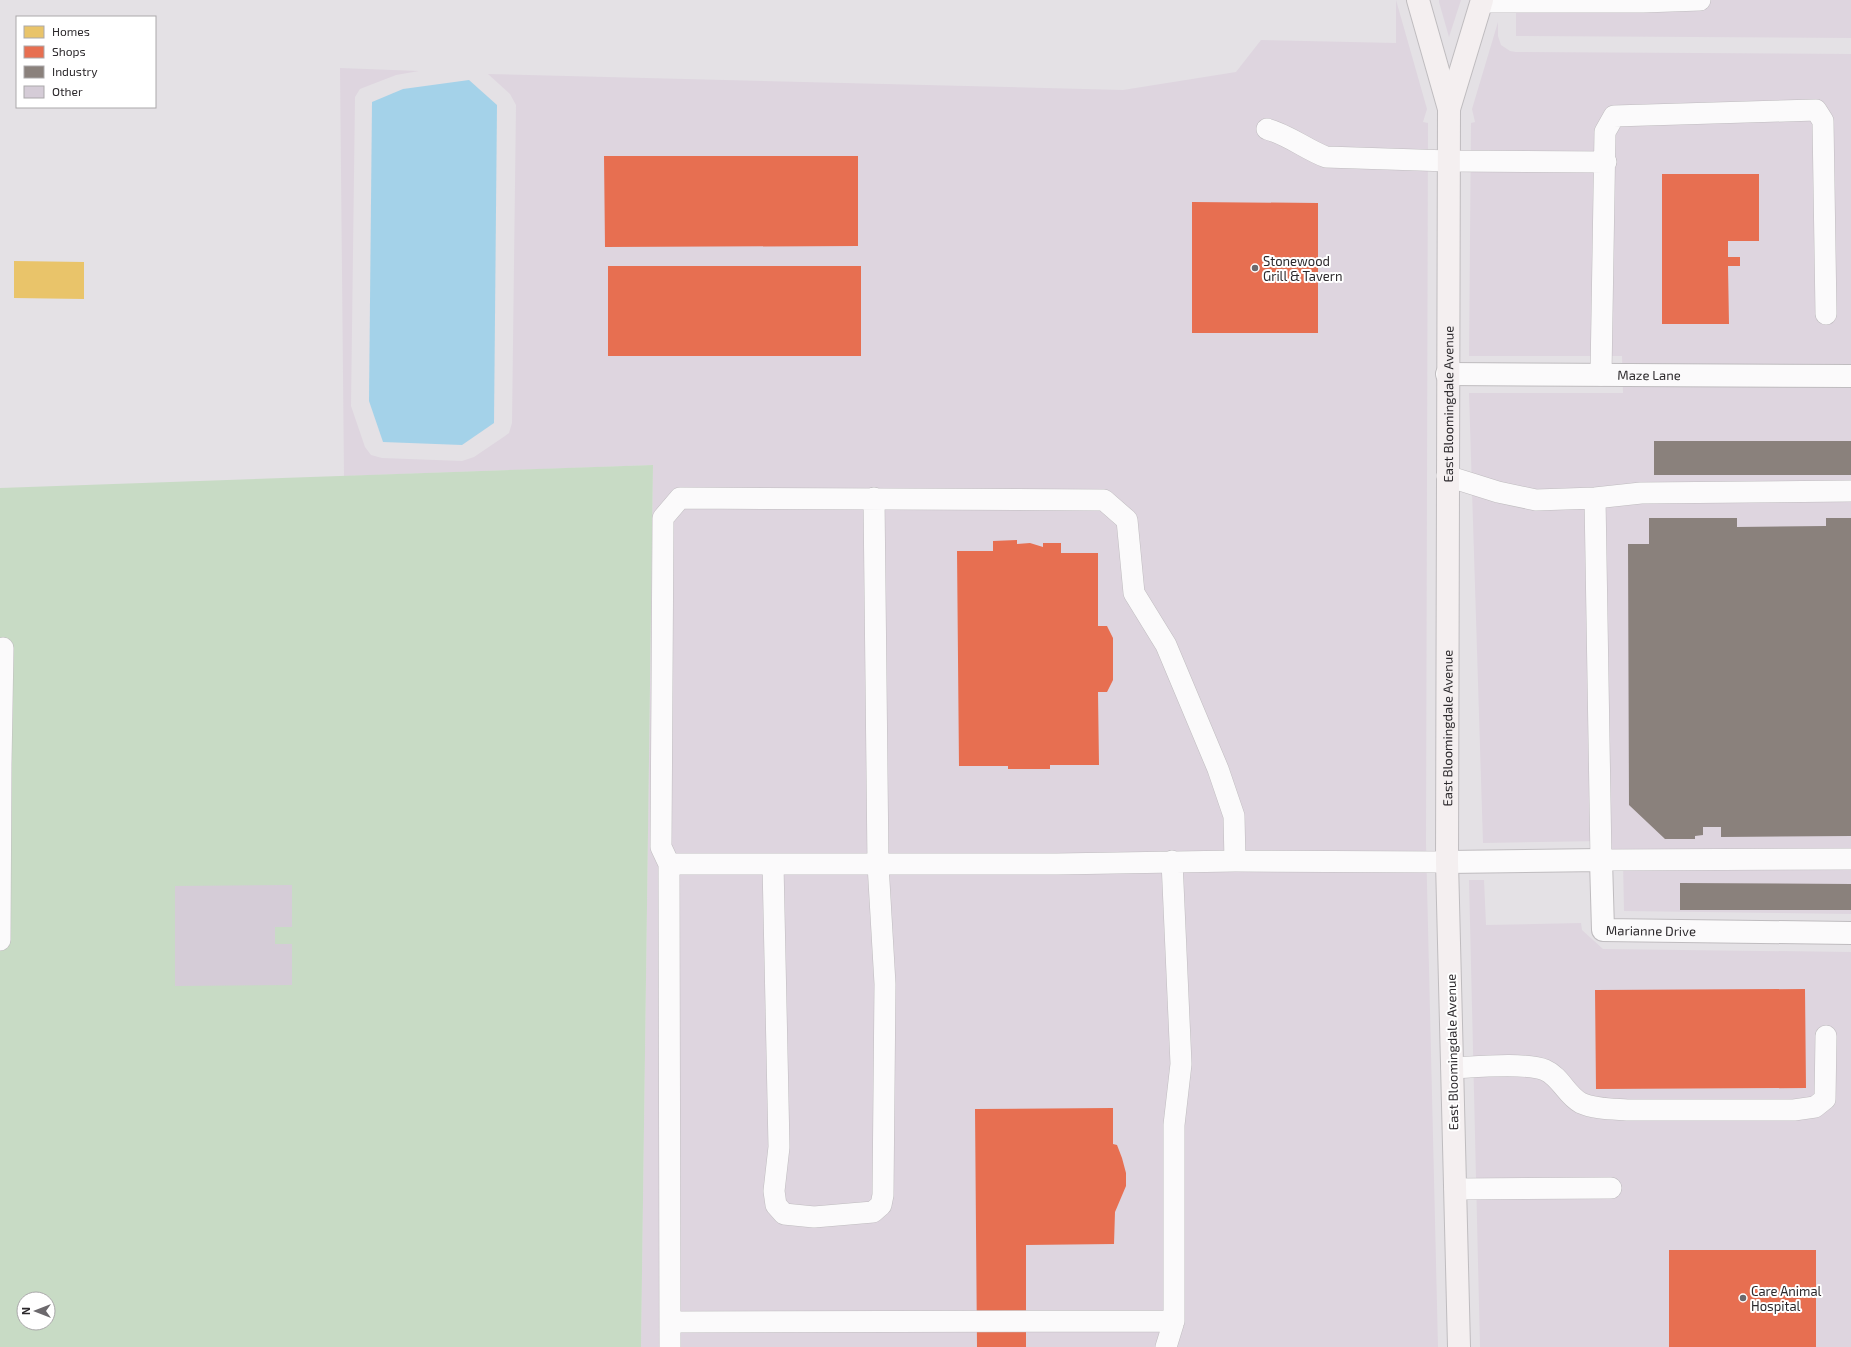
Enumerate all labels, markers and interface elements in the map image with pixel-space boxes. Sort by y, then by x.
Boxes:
legend [16,16,156,108]
text: Homes [52,24,90,38]
text: Shops [52,44,86,58]
text: Industry [52,64,98,78]
text: Other [52,84,83,98]
place label: Stonewood Grill & Tavern [1263,253,1343,284]
marker: Stonewood Grill & Tavern [1250,263,1260,273]
street label: East Bloomingdale Avenue [1440,326,1456,482]
street label: Maze Lane [1617,367,1681,383]
street label: East Bloomingdale Avenue [1439,650,1456,806]
street label: Marianne Drive [1606,922,1696,939]
street label: East Bloomingdale Avenue [1443,974,1461,1130]
place label: Care Animal Hospital [1751,1283,1822,1314]
north arrow [16,1291,56,1331]
marker: Care Animal Hospital [1738,1293,1748,1303]
text: N [19,1307,32,1315]

